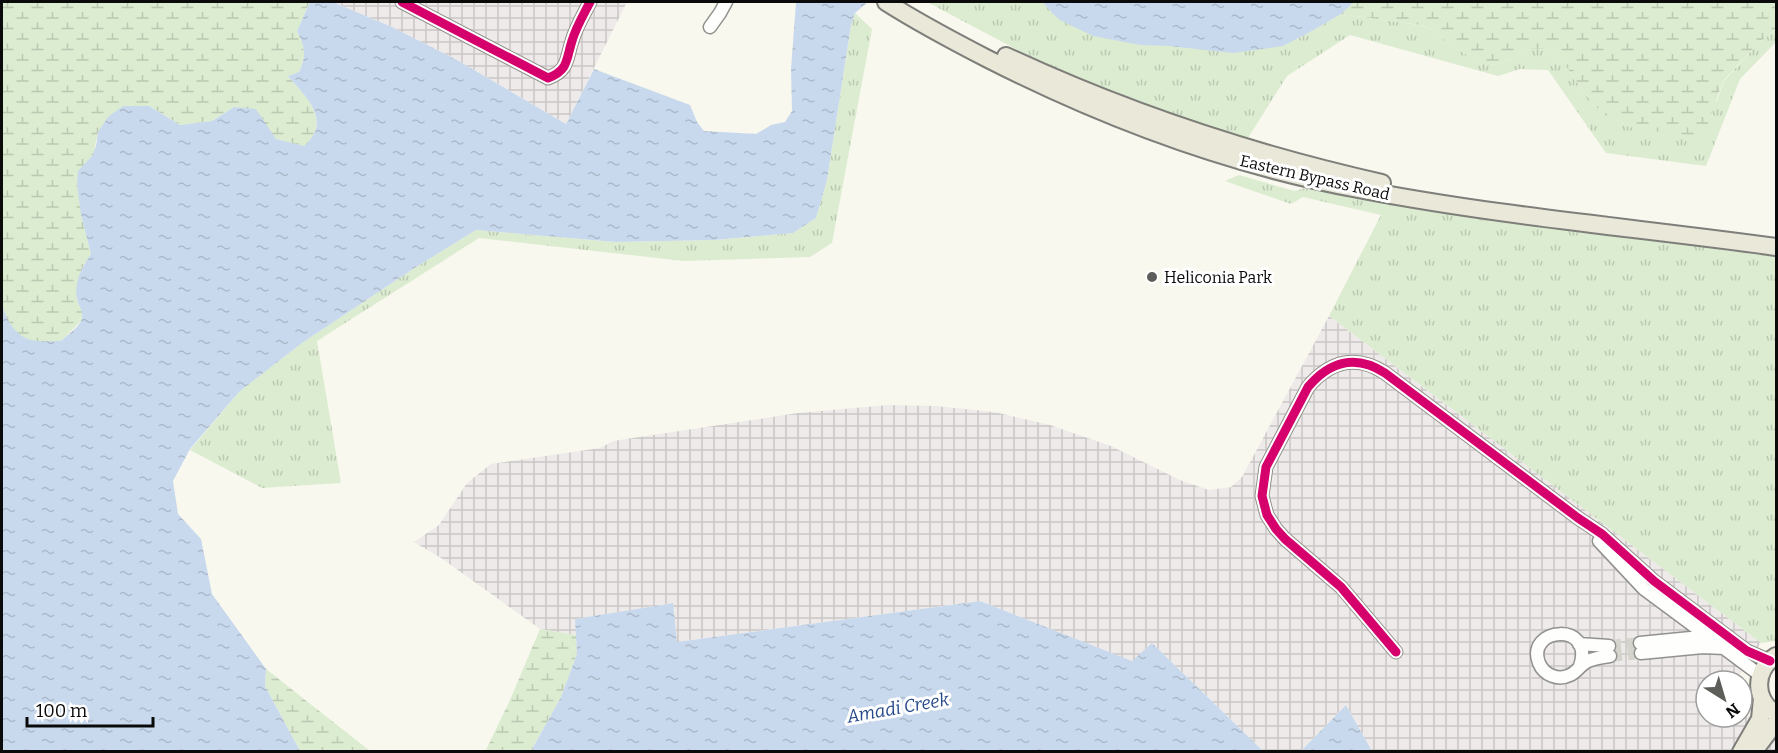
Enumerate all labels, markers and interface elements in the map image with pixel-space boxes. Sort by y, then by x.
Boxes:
street label: Eastern Bypass Road [1238,151,1392,204]
place label: Heliconia Park [1164,268,1272,287]
marker: Heliconia Park [1145,270,1159,284]
north arrow [1694,669,1754,729]
water label: Amadi Creek [844,688,951,728]
scale bar [27,690,153,728]
text: N [1722,699,1743,722]
text: 100 m [36,700,87,722]

